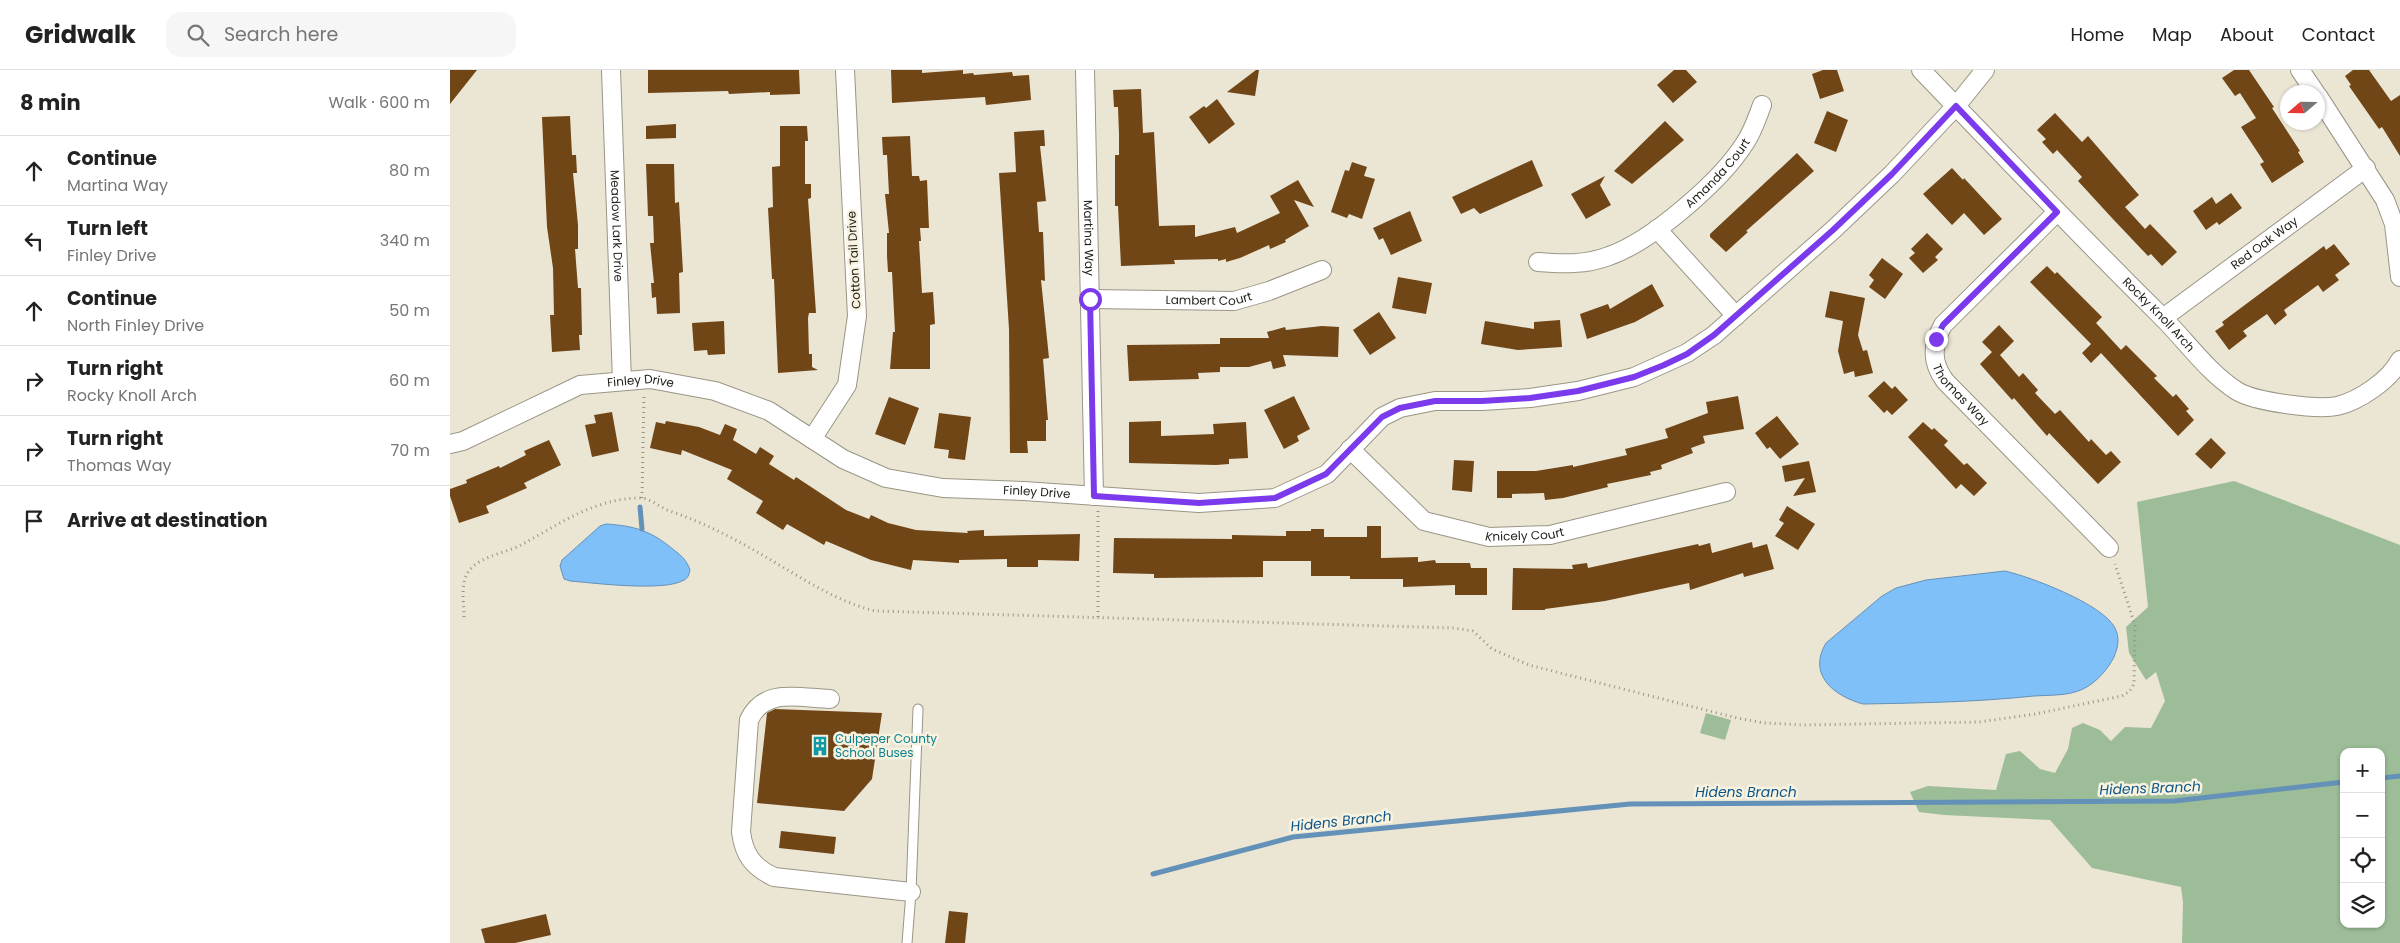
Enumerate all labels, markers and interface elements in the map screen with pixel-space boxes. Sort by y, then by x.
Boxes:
search box [166,12,516,57]
text: Gridwalk [25,18,136,51]
icon: search [184,21,212,49]
text: Search here [224,21,338,48]
text: Home [2070,22,2124,47]
text: Map [2152,22,2192,47]
text: About [2220,22,2274,47]
text: Contact [2302,22,2375,47]
north arrow [2280,85,2325,130]
text: 8 min [20,88,81,117]
text: Walk · 600 m [328,91,430,114]
street label: Amanda Court [1681,135,1754,212]
text: Continue [67,145,157,172]
icon: ahead [20,157,48,185]
text: 80 m [389,159,430,182]
street label: Meadow Lark Drive [607,170,627,282]
text: Martina Way [67,174,168,197]
street label: Martina Way [1080,200,1098,276]
street label: Cotton Tail Drive [842,211,865,309]
street label: Red Oak Way [2227,212,2301,273]
text: Turn left [67,215,148,242]
icon: left [20,227,48,255]
text: 340 m [380,229,430,252]
text: Finley Drive [67,244,157,267]
street label: Rocky Knoll Arch [2119,273,2199,355]
text: Continue [67,285,157,312]
street label: Lambert Court [1165,287,1254,309]
route start [1079,288,1102,311]
icon: ahead [20,297,48,325]
text: 50 m [389,299,430,322]
text: North Finley Drive [67,314,204,337]
route end [1925,328,1948,351]
text: Turn right [67,355,163,382]
street label: Thomas Way [1929,361,1994,429]
icon: right [20,367,48,395]
text: 60 m [389,369,430,392]
street label: Finley Drive [606,370,676,391]
text: Rocky Knoll Arch [67,384,197,407]
text: Turn right [67,425,163,452]
icon: right [20,437,48,465]
text: 70 m [390,439,430,462]
text: Thomas Way [67,454,172,477]
street label: Finley Drive [1003,481,1071,502]
icon: arrive [20,507,48,535]
text: Arrive at destination [67,507,268,534]
street label: Knicely Court [1483,523,1566,546]
place label: Culpeper County School Buses [835,730,937,761]
building icon: Culpeper County School Buses [809,735,831,757]
map controls [2340,748,2385,928]
button: + [2340,748,2385,793]
water label: Hidens Branch [2099,776,2201,800]
water label: Hidens Branch [1695,782,1797,802]
button: − [2340,793,2385,838]
water label: Hidens Branch [1290,806,1392,836]
button: locate [2340,838,2385,883]
button: layers [2340,883,2385,928]

